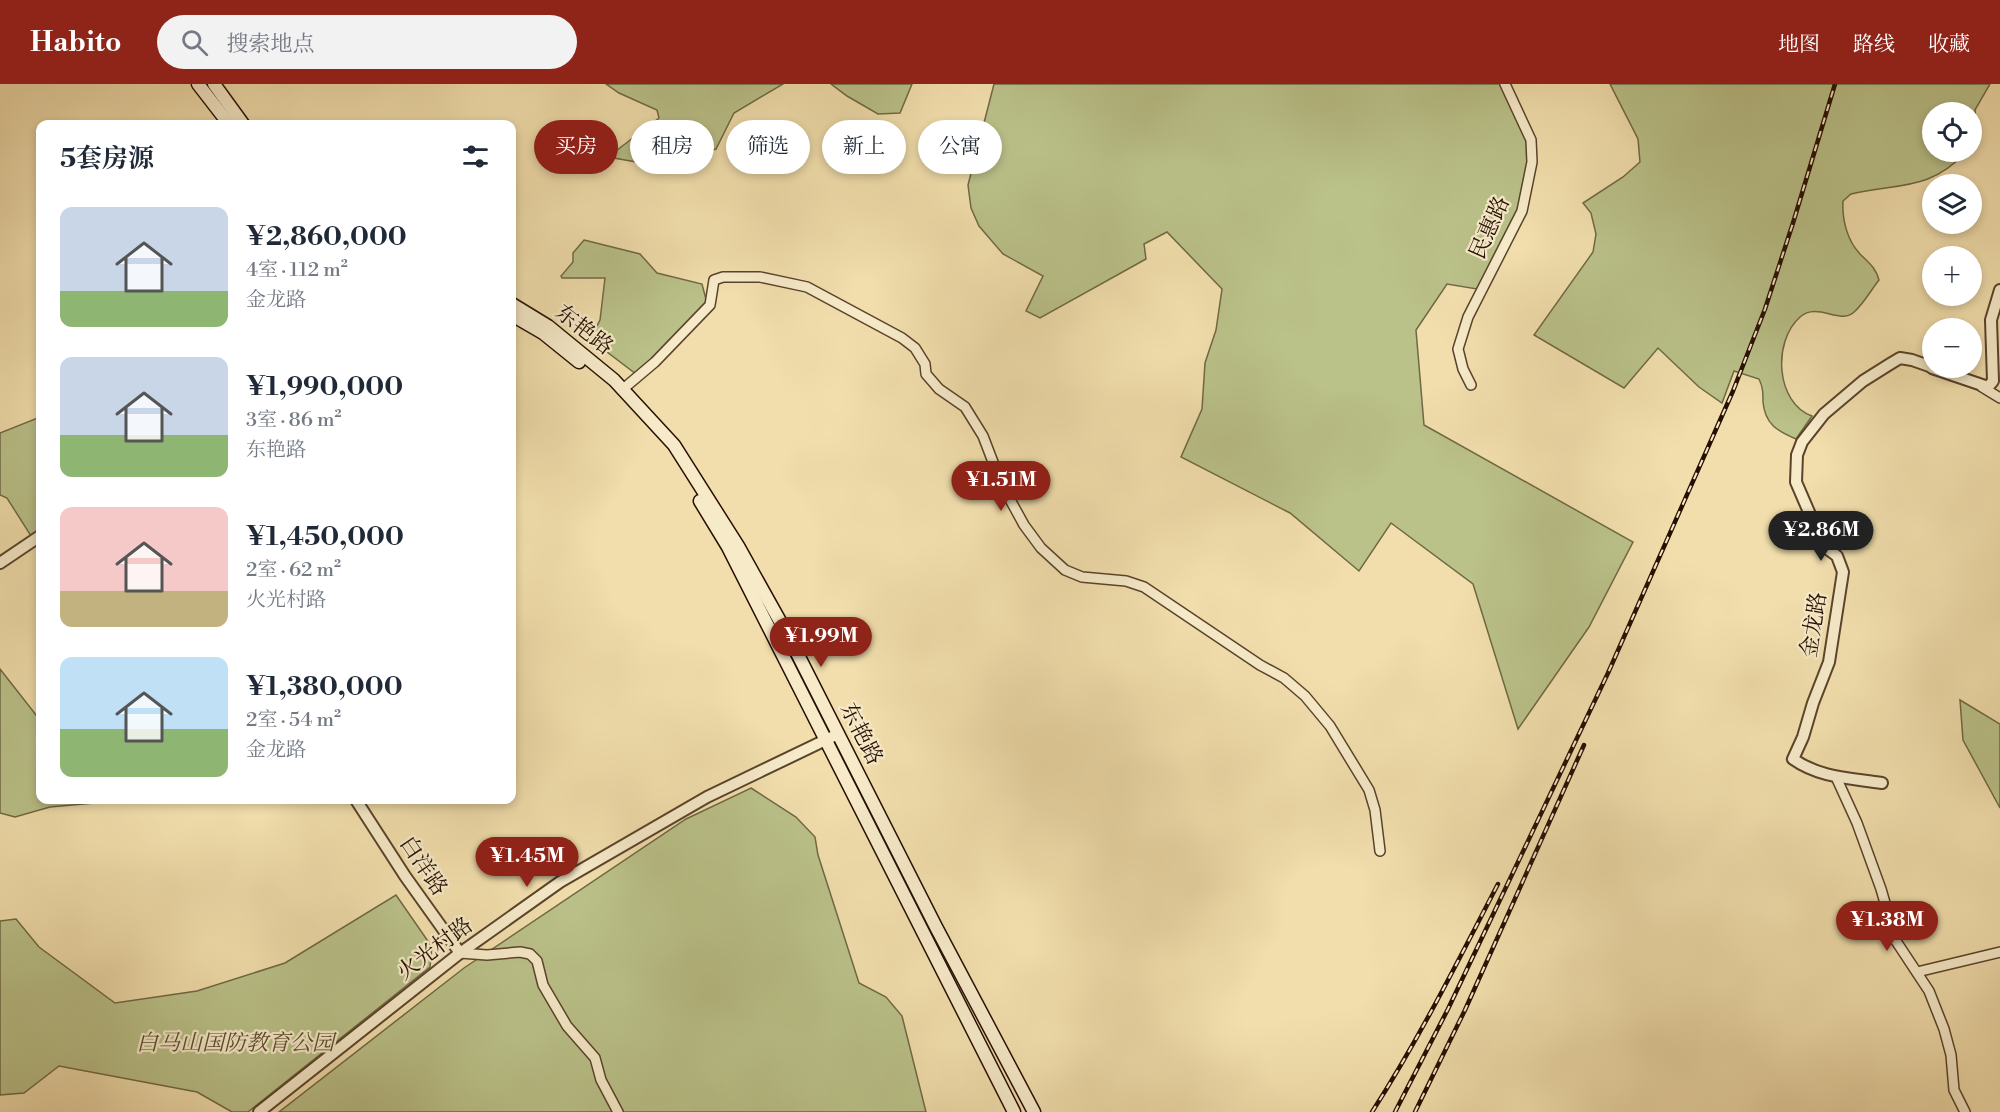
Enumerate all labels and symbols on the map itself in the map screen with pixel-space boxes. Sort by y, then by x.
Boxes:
street label: 民惠路 [1464,192,1516,264]
street label: 东艳路 [550,299,618,361]
pin: ¥1.51M [952,461,1050,512]
pin: ¥2.86M [1772,511,1870,562]
street label: 金龙路 [1796,590,1832,660]
pin: ¥1.99M [772,617,870,668]
street label: 东艳路 [834,698,888,770]
street label: 白洋路 [393,831,453,901]
pin: ¥1.45M [478,837,576,888]
pin: ¥1.38M [1838,901,1936,952]
street label: 火光村路 [392,912,478,986]
park label: 白马山国防教育公园 [136,1030,337,1057]

